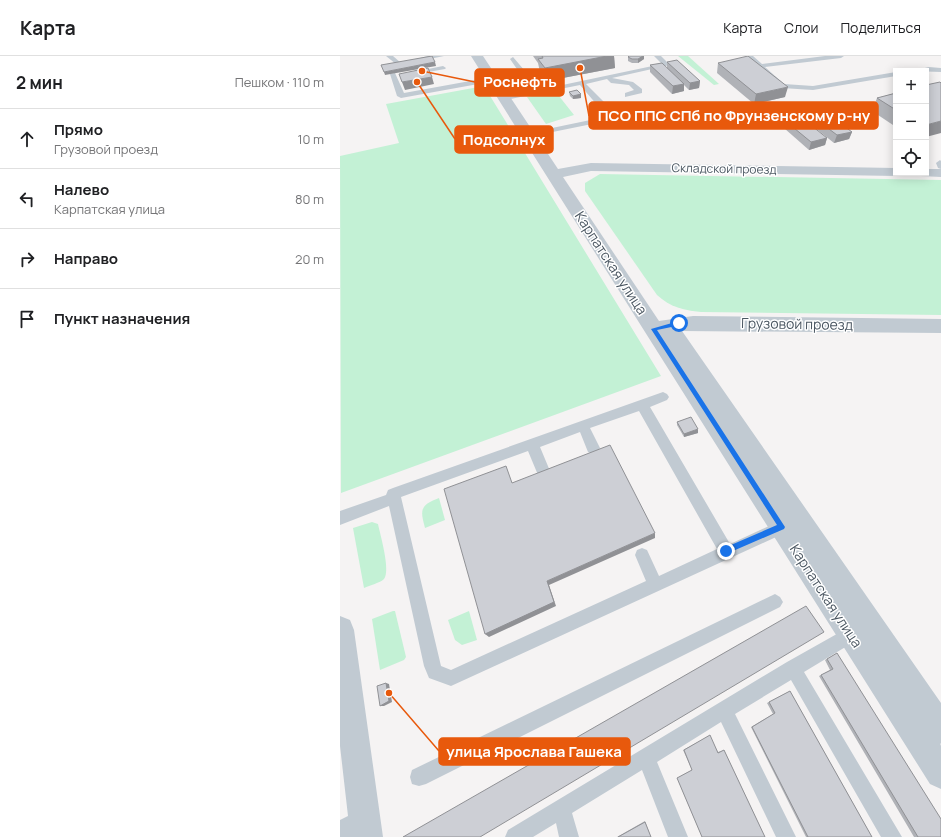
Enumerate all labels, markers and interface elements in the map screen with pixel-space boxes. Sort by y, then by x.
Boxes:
text: Карта [20,15,76,41]
text: Карта [723,18,762,37]
text: Слои [784,18,818,37]
text: Поделиться [840,18,921,37]
map controls [893,68,929,176]
button: + [893,68,929,104]
callout: Роснефть [475,69,564,96]
text: 2 мин [16,71,63,94]
text: Роснефть [483,71,557,92]
text: Пешком · 110 m [235,73,324,91]
callout: ПСО ППС СПб по Фрунзенскому р-ну [589,102,878,129]
button: − [893,104,929,140]
text: ПСО ППС СПб по Фрунзенскому р-ну [598,105,871,126]
text: Прямо [54,119,103,140]
callout: Подсолнух [455,126,553,153]
icon: ahead [16,128,38,150]
text: Подсолнух [463,129,546,150]
text: 10 m [297,130,324,148]
text: Грузовой проезд [54,140,158,158]
button: locate [893,140,929,176]
street label: Складской проезд [671,159,777,178]
text: Налево [54,179,109,200]
icon: left [16,188,38,210]
text: 80 m [295,190,324,208]
text: Карпатская улица [54,200,165,218]
street label: Карпатская улица [571,207,652,318]
icon: right [16,248,38,270]
text: Направо [54,248,118,269]
text: 20 m [295,250,324,268]
icon: arrive [16,308,38,330]
text: Пункт назначения [54,308,190,329]
street label: Грузовой проезд [741,313,853,334]
route start [670,314,688,332]
street label: Карпатская улица [786,540,867,651]
route end [717,542,735,560]
callout: улица Ярослава Гашека [439,738,630,765]
text: улица Ярослава Гашека [446,741,622,762]

